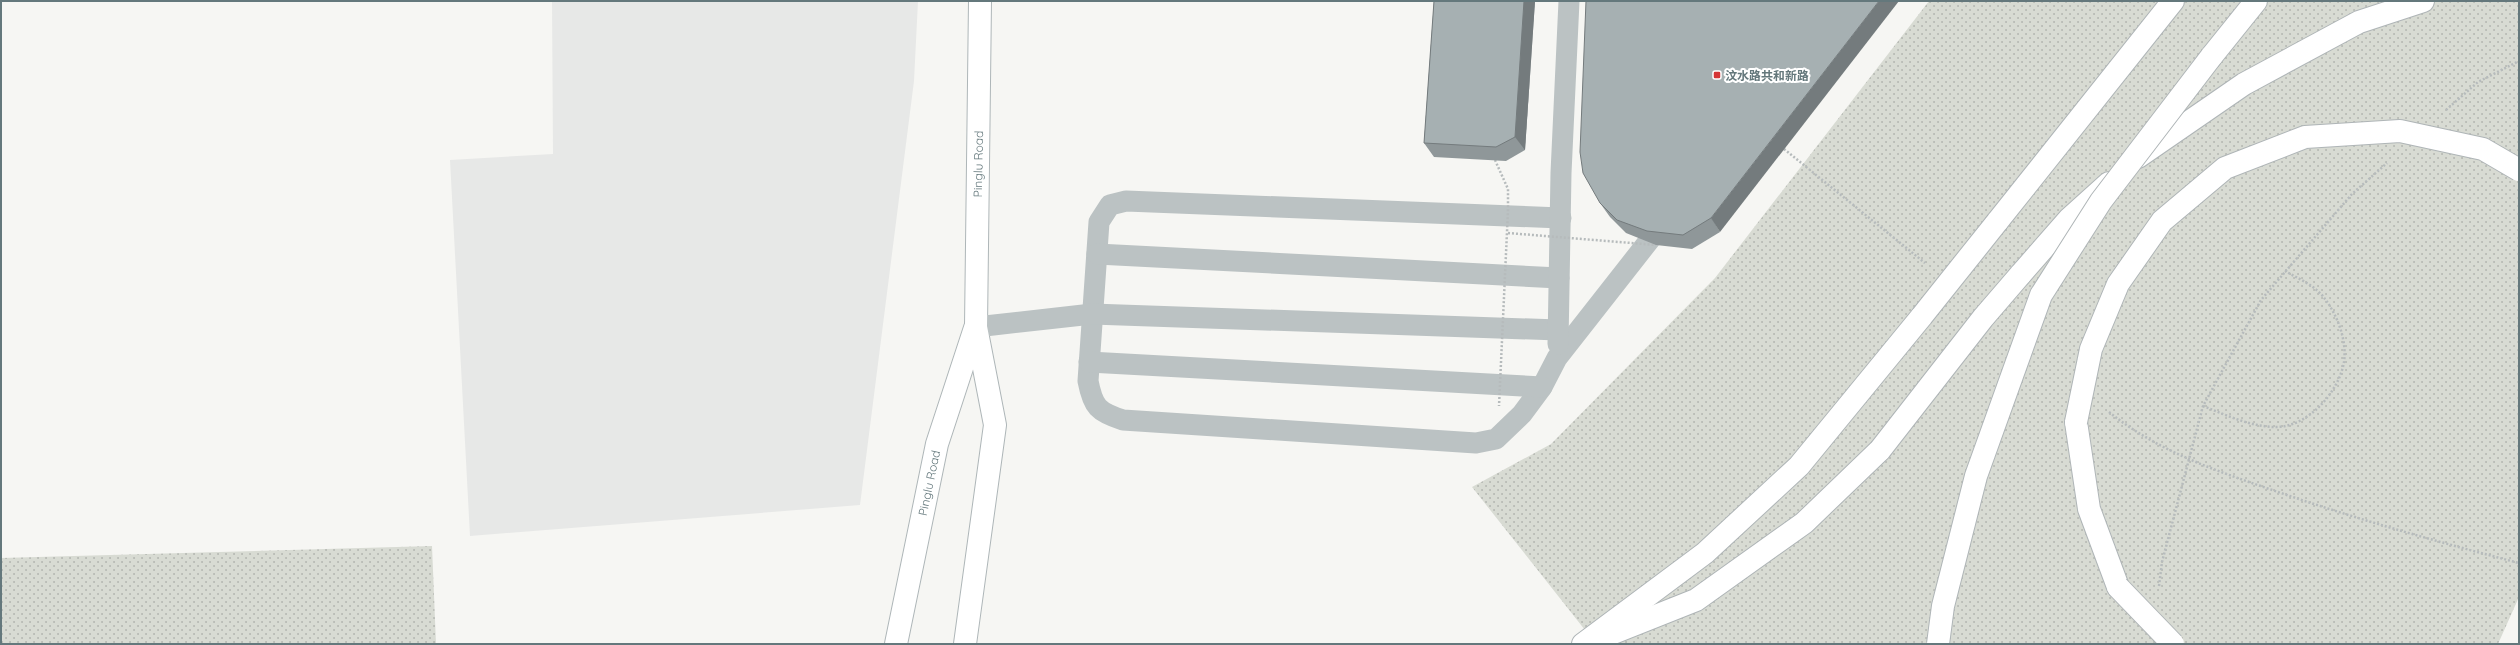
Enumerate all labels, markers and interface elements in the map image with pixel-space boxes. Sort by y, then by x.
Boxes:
place label: 汶水路共和新路 [1725,68,1809,83]
marker: 汶水路共和新路 [1712,70,1722,80]
street label: Pinglu Road [970,131,986,197]
street label: Pinglu Road [915,449,943,517]

